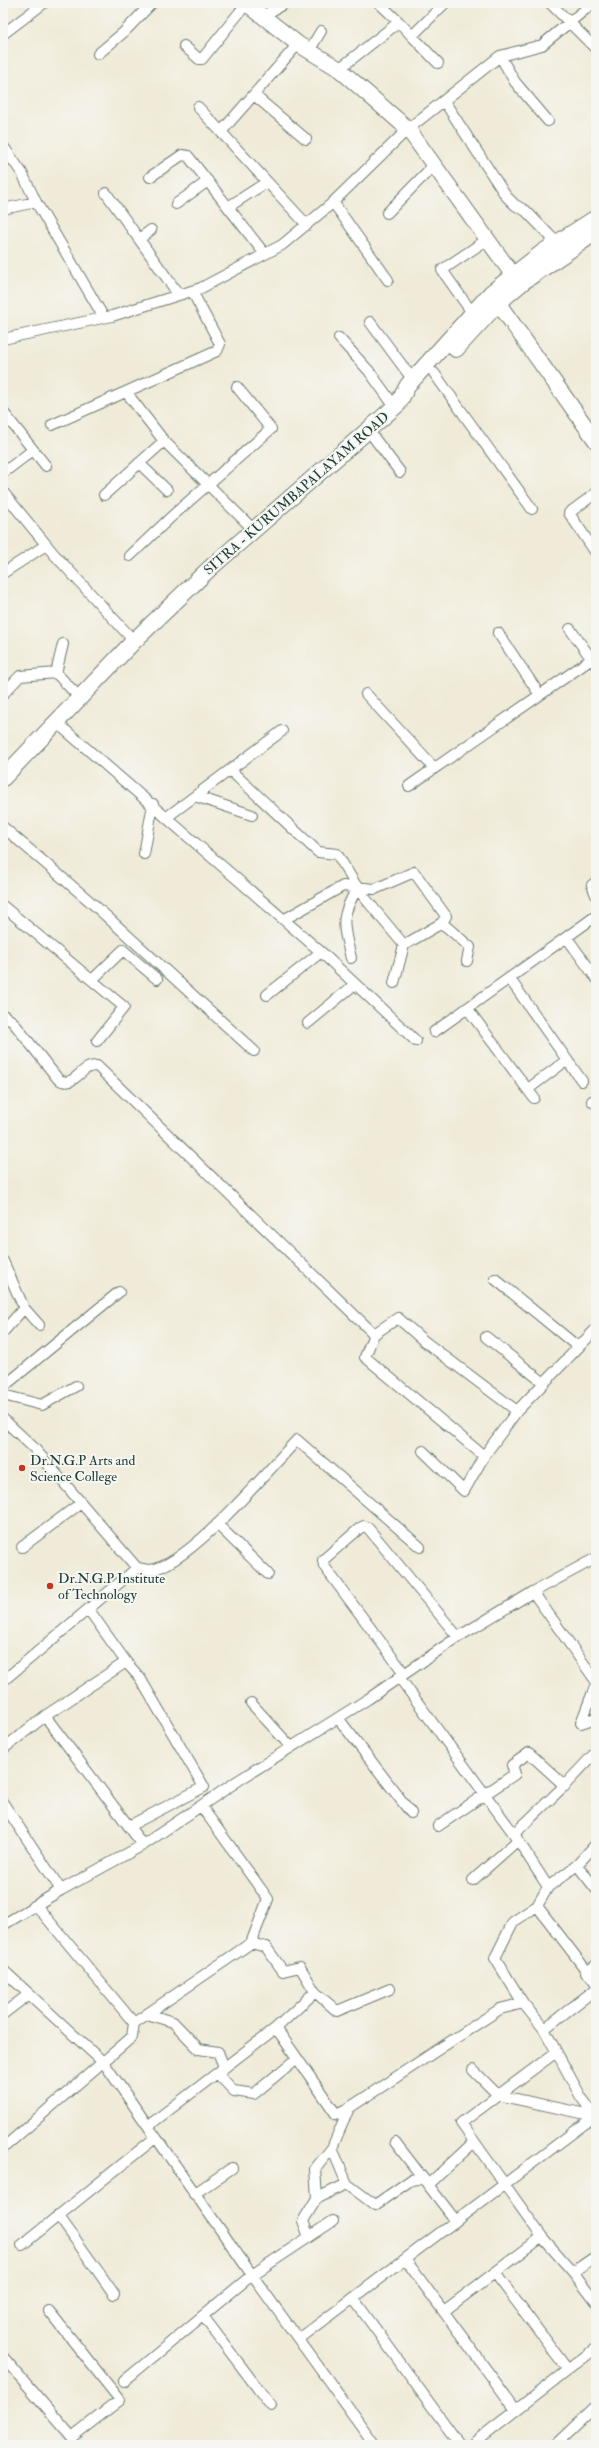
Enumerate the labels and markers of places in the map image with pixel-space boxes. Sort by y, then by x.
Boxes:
place label: Dr.N.G.P Arts and Science College [30,1452,135,1485]
marker: Dr.N.G.P Arts and Science College [17,1463,27,1473]
place label: Dr.N.G.P Institute of Technology [58,1570,165,1604]
marker: Dr.N.G.P Institute of Technology [45,1581,55,1591]

